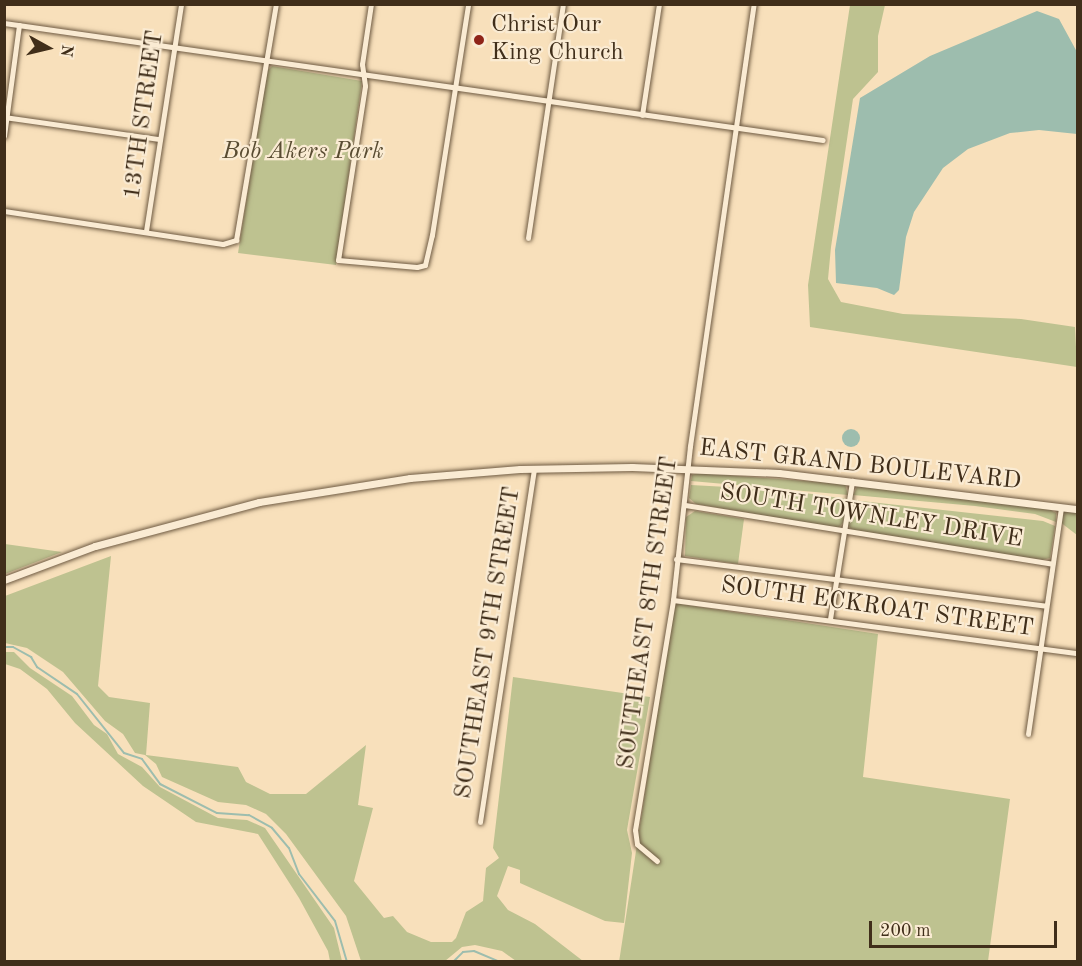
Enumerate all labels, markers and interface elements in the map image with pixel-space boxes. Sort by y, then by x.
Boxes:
place label: Christ Our King Church [491,12,624,68]
north arrow [18,18,78,78]
street label: 13TH STREET [119,29,171,201]
marker: Christ Our King Church [472,33,486,47]
text: N [57,43,75,58]
park label: Bob Akers Park [222,139,384,167]
street label: EAST GRAND BOULEVARD [698,435,1022,497]
street label: SOUTHEAST 8TH STREET [613,455,685,771]
street label: SOUTH TOWNLEY DRIVE [718,479,1024,555]
street label: SOUTHEAST 9TH STREET [450,485,528,801]
street label: SOUTH ECKROAT STREET [719,572,1035,644]
scale bar [872,909,1060,947]
text: 200 m [880,922,931,940]

